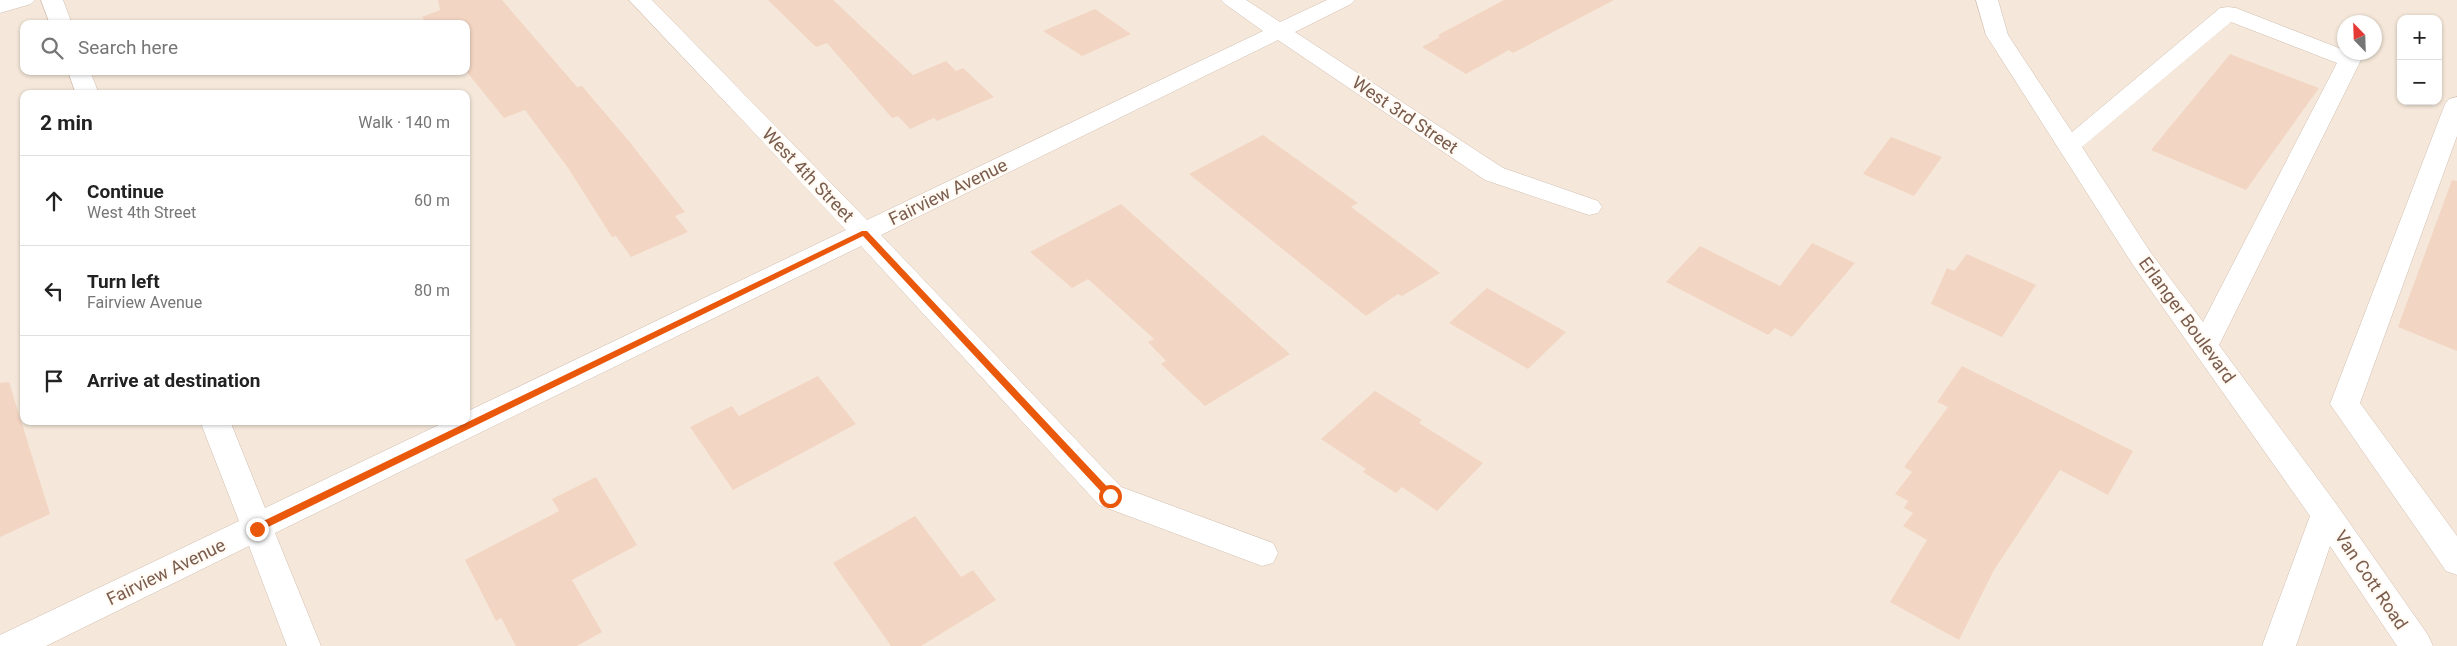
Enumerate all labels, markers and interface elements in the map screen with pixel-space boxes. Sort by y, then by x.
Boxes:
north arrow [2337,15,2382,60]
map controls [2397,15,2442,105]
button: + [2397,15,2442,60]
search box [20,20,470,75]
icon: search [38,34,66,62]
text: Search here [78,36,178,59]
button: − [2397,60,2442,105]
street label: West 3rd Street [1348,71,1462,158]
text: 2 min [40,111,93,135]
text: Walk · 140 m [358,113,450,132]
street label: West 4th Street [758,123,859,226]
street label: Fairview Avenue [885,154,1011,229]
text: Continue [87,180,164,203]
icon: ahead [40,187,68,215]
text: 60 m [414,191,450,210]
text: West 4th Street [87,203,196,222]
street label: Erlanger Boulevard [2135,253,2240,387]
text: Turn left [87,270,160,293]
icon: left [40,277,68,305]
text: 80 m [414,281,450,300]
text: Fairview Avenue [87,293,202,312]
icon: arrive [40,367,68,395]
text: Arrive at destination [87,369,260,392]
route start [1099,485,1122,508]
route end [246,518,269,541]
street label: Van Cott Road [2331,526,2412,633]
street label: Fairview Avenue [103,534,229,609]

